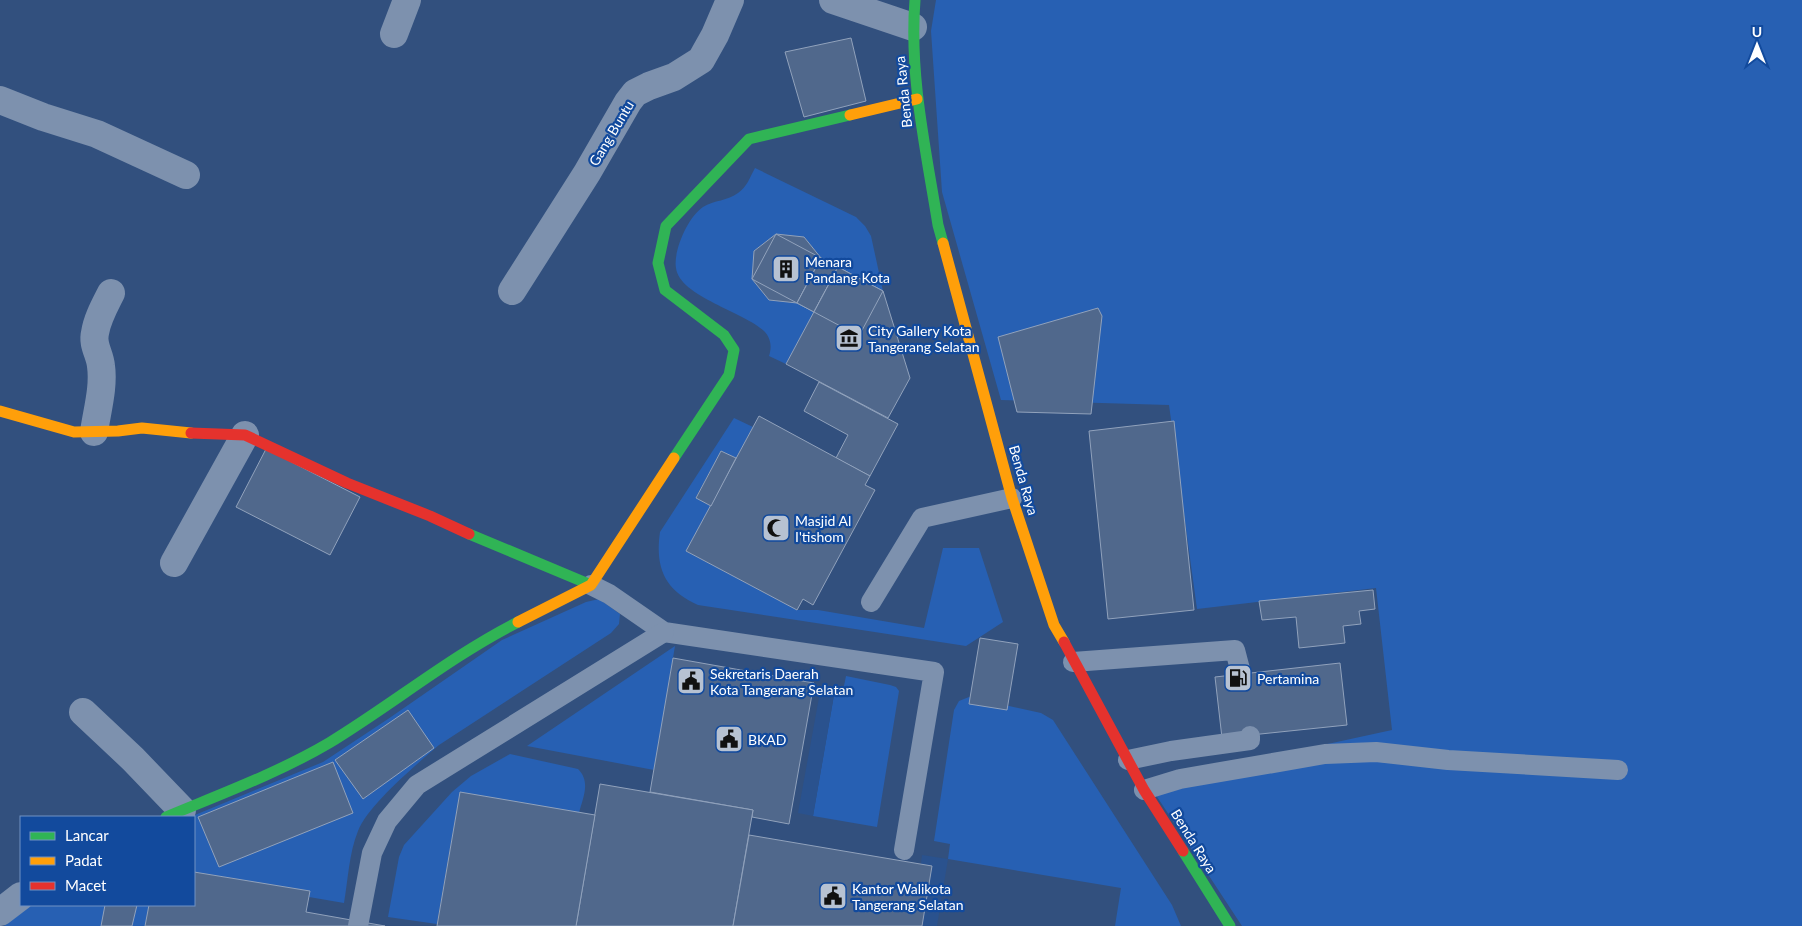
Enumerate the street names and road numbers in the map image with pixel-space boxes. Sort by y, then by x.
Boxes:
street label: Benda Raya [891,55,915,129]
street label: Gang Buntu [585,97,637,169]
street label: Benda Raya [1006,443,1042,517]
street label: Benda Raya [1168,806,1220,876]

